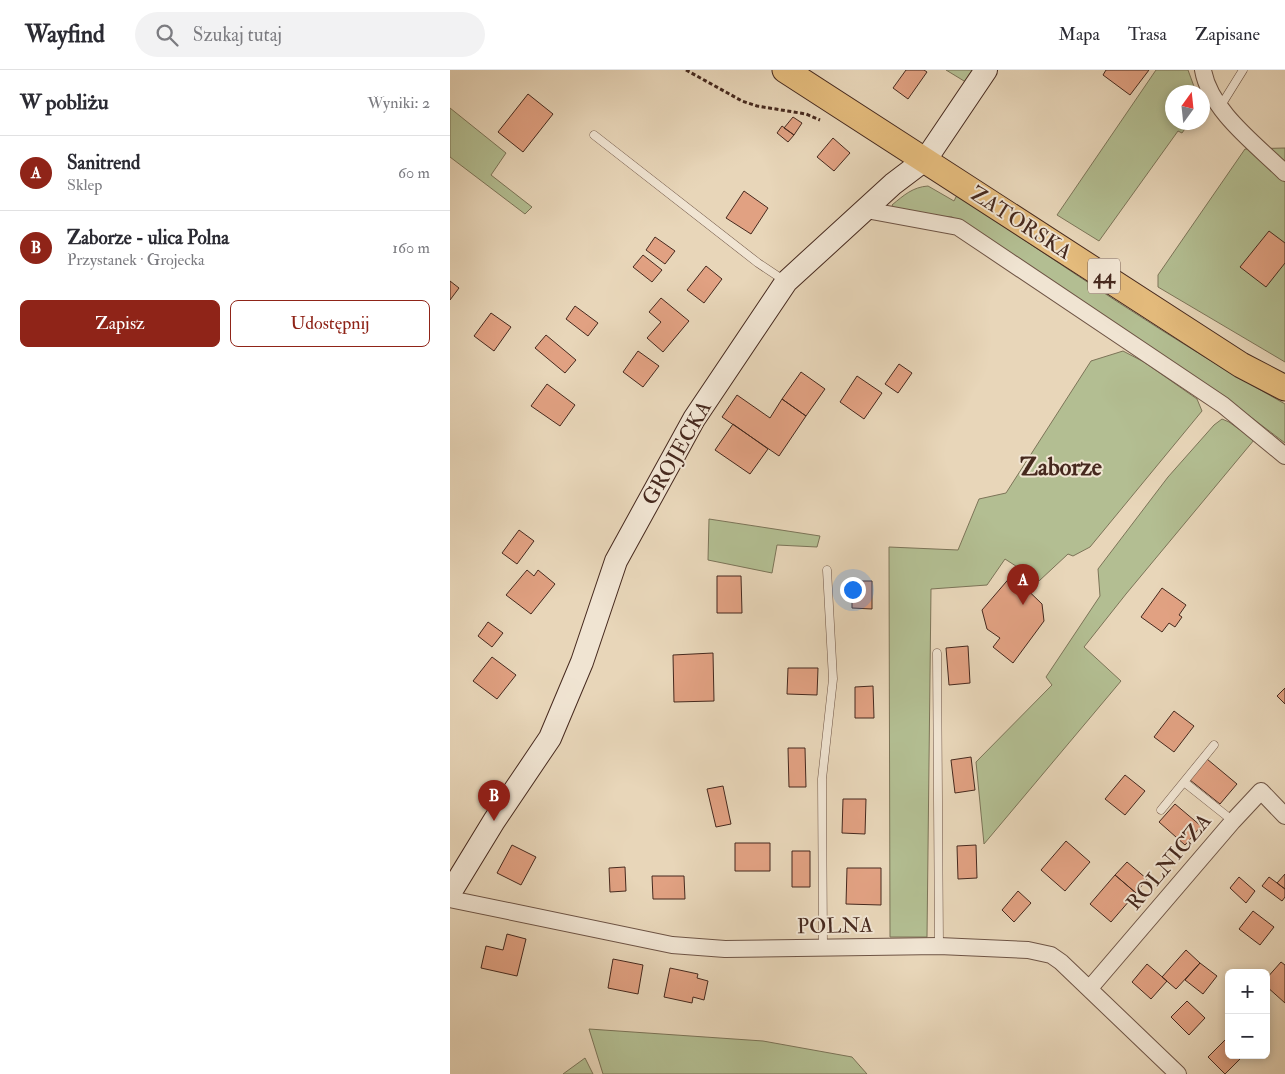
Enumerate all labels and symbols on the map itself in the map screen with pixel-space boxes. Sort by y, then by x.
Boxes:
north arrow [1165,85,1210,130]
street label: ZATORSKA [965,180,1077,266]
road number: 44 [1088,258,1120,294]
street label: GROJECKA [636,396,718,510]
district label: Zaborze [1020,452,1102,483]
pin: A [1007,564,1039,605]
your location [840,577,866,603]
pin: B [478,780,510,821]
street label: ROLNICZA [1121,808,1217,916]
street label: POLNA [797,912,873,940]

